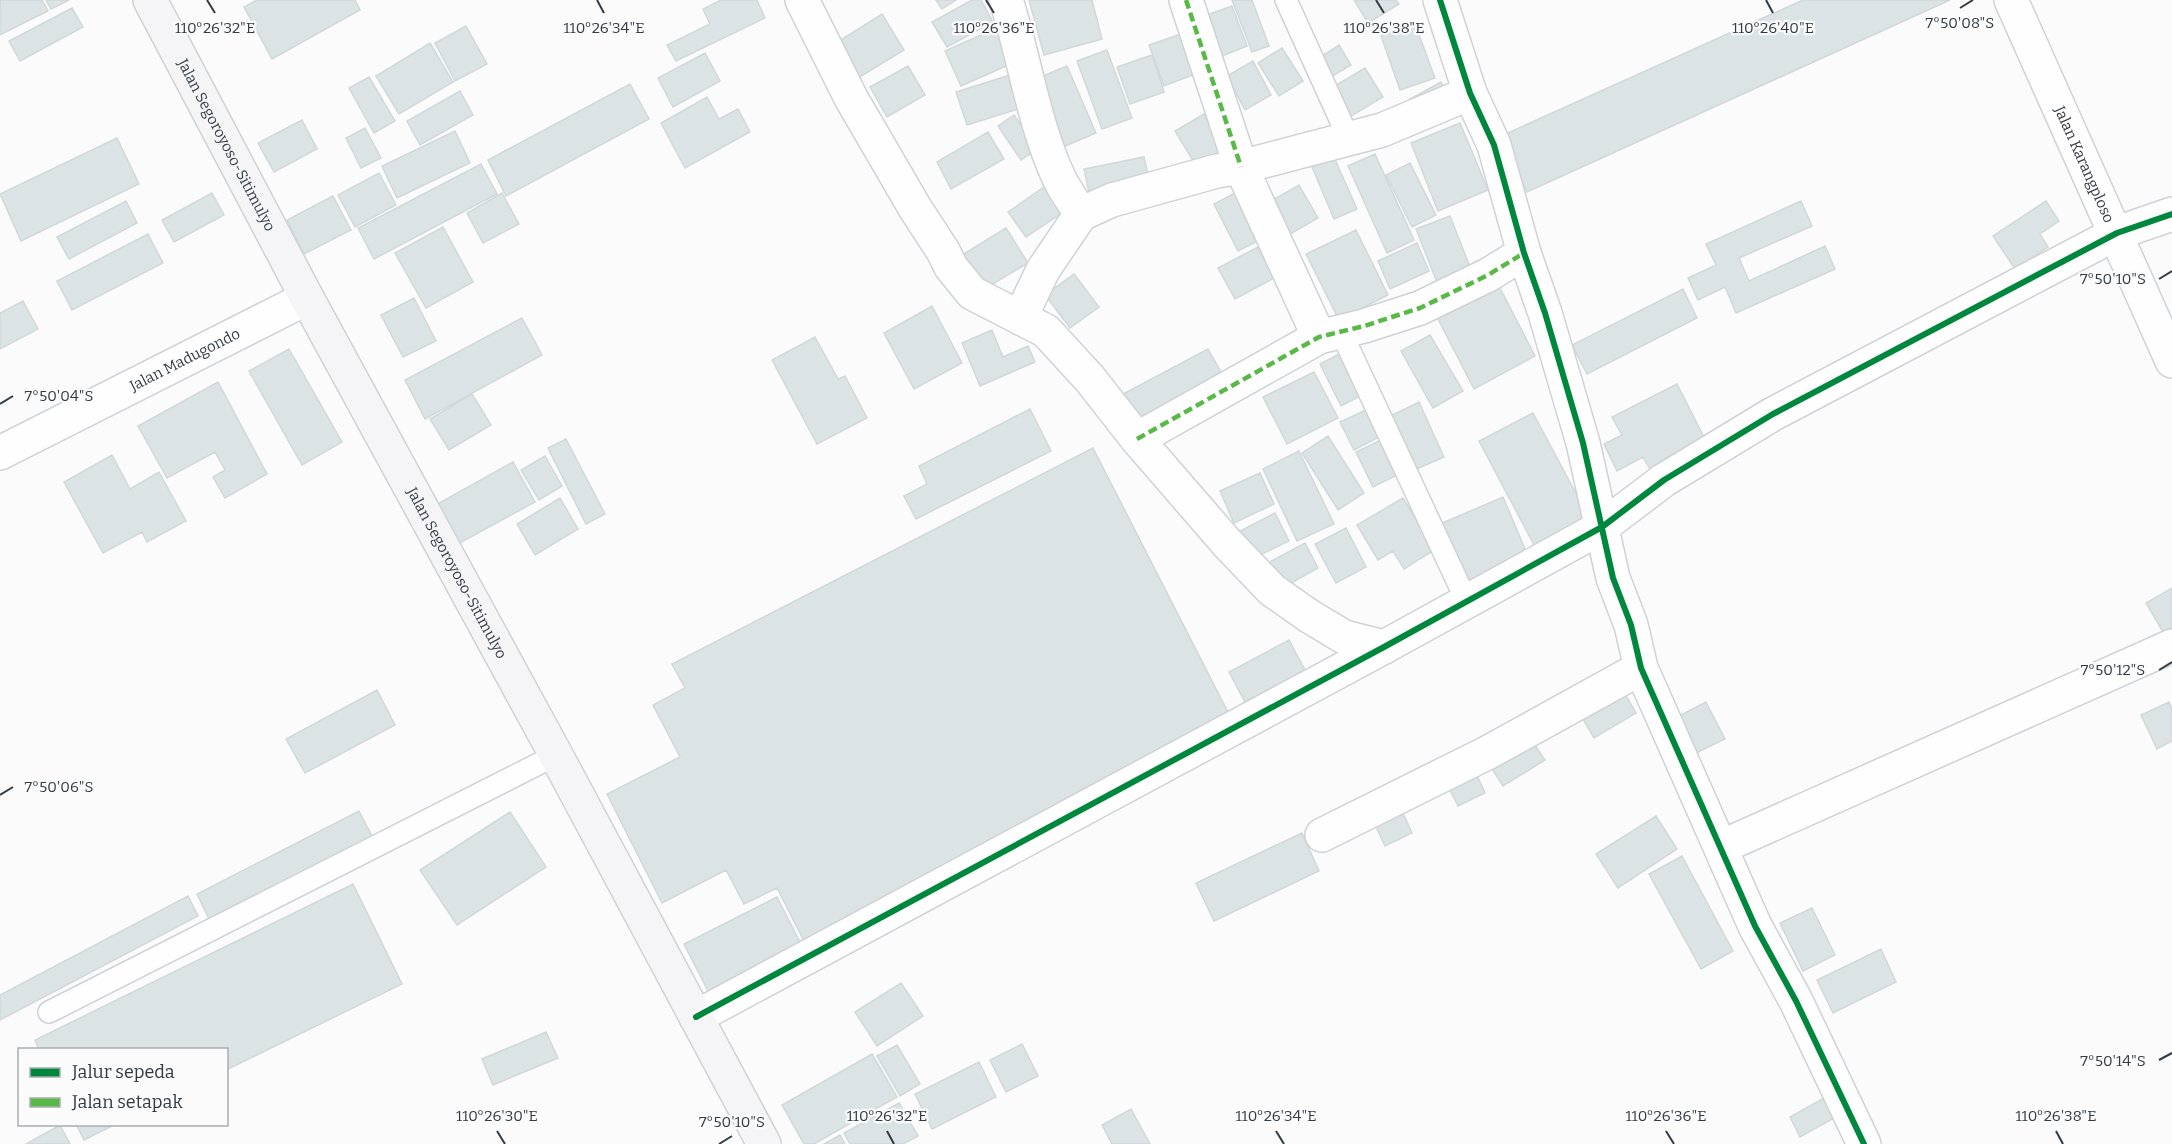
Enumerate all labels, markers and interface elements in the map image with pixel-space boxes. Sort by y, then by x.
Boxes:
text: 7°50'08"S [1926,14,1994,32]
text: 110°26'32"E [175,19,255,37]
text: 110°26'34"E [563,19,645,37]
text: 110°26'36"E [953,19,1035,37]
text: 110°26'38"E [1344,19,1424,37]
text: 110°26'40"E [1732,19,1814,37]
street label: Jalan Segoroyoso-Sitimulyo [173,55,279,234]
street label: Jalan Karangploso [2050,102,2118,225]
text: 7°50'10"S [2080,270,2146,288]
street label: Jalan Madugondo [126,324,243,395]
text: 7°50'04"S [25,387,93,405]
street label: Jalan Segoroyoso-Sitimulyo [403,483,511,662]
text: 7°50'12"S [2081,661,2145,679]
text: 7°50'06"S [25,778,93,796]
legend [18,1048,228,1126]
text: 7°50'14"S [2080,1052,2146,1070]
text: Jalur sepeda [71,1061,175,1083]
text: Jalan setapak [71,1091,183,1113]
text: 110°26'30"E [456,1107,538,1125]
text: 110°26'32"E [847,1107,927,1125]
text: 110°26'34"E [1235,1107,1317,1125]
text: 110°26'36"E [1625,1107,1707,1125]
text: 110°26'38"E [2016,1107,2096,1125]
text: 7°50'10"S [699,1113,765,1131]

